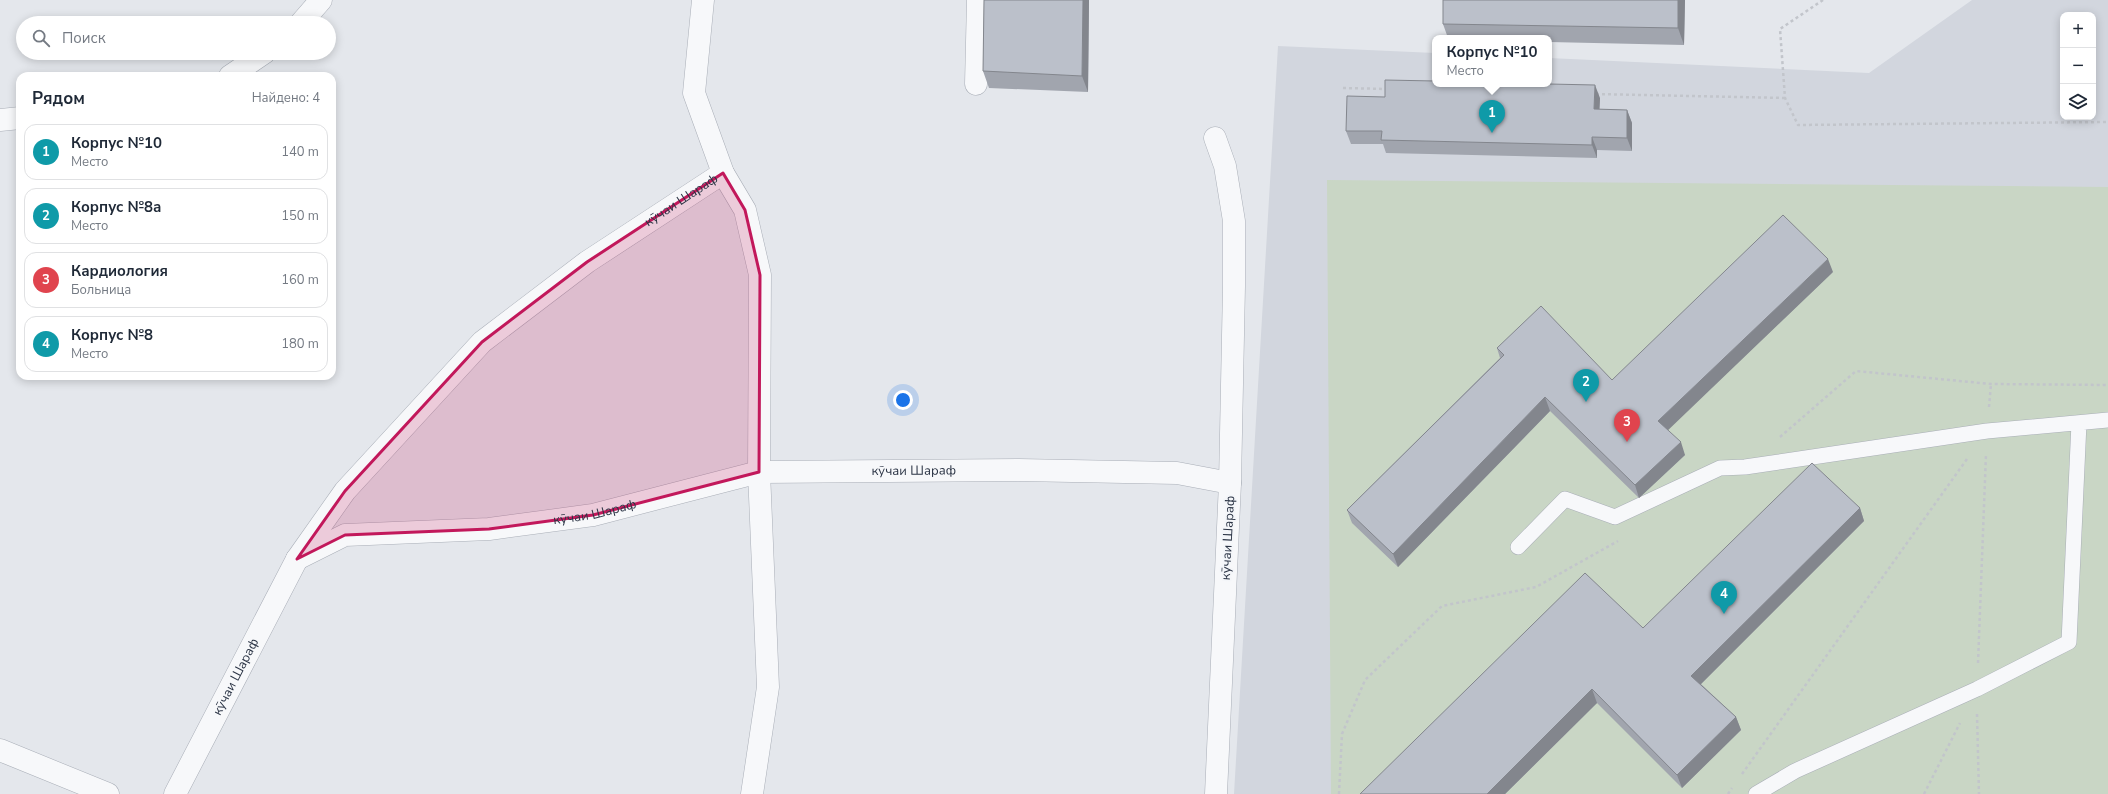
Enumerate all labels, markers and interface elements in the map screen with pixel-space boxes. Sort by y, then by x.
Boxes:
map controls [2060,12,2096,120]
button: + [2060,12,2096,48]
search box [16,16,336,60]
icon: search [30,27,52,49]
text: Поиск [62,28,106,48]
popup [1432,35,1552,87]
text: Корпус №10 [1446,42,1538,62]
button: − [2060,48,2096,84]
text: Место [1446,62,1484,80]
button: layers [2060,84,2096,120]
text: Рядом [32,87,85,110]
text: Найдено: 4 [252,89,320,107]
pin: 1 [1479,100,1505,133]
text: Корпус №10 [71,133,162,153]
text: 1 [42,143,50,161]
text: 140 m [281,143,319,161]
text: Место [71,153,108,171]
street label: кӯчаи Шараф [641,170,722,231]
text: Корпус №8а [71,197,161,217]
text: 2 [42,207,50,225]
text: 150 m [281,207,319,225]
text: Место [71,217,108,235]
text: Кардиология [71,261,168,281]
text: 3 [42,271,50,289]
text: 160 m [281,271,319,289]
text: Больница [71,281,131,299]
text: Корпус №8 [71,325,153,345]
text: 4 [42,335,50,353]
text: 180 m [281,335,319,353]
text: Место [71,345,108,363]
pin: 2 [1573,369,1599,402]
your location [893,390,913,410]
pin: 3 [1614,409,1640,442]
street label: кӯчаи Шараф [871,461,956,480]
street label: кӯчаи Шараф [552,495,638,529]
street label: кӯчаи Шараф [1217,495,1239,581]
pin: 4 [1711,581,1737,614]
street label: кӯчаи Шараф [208,635,263,719]

